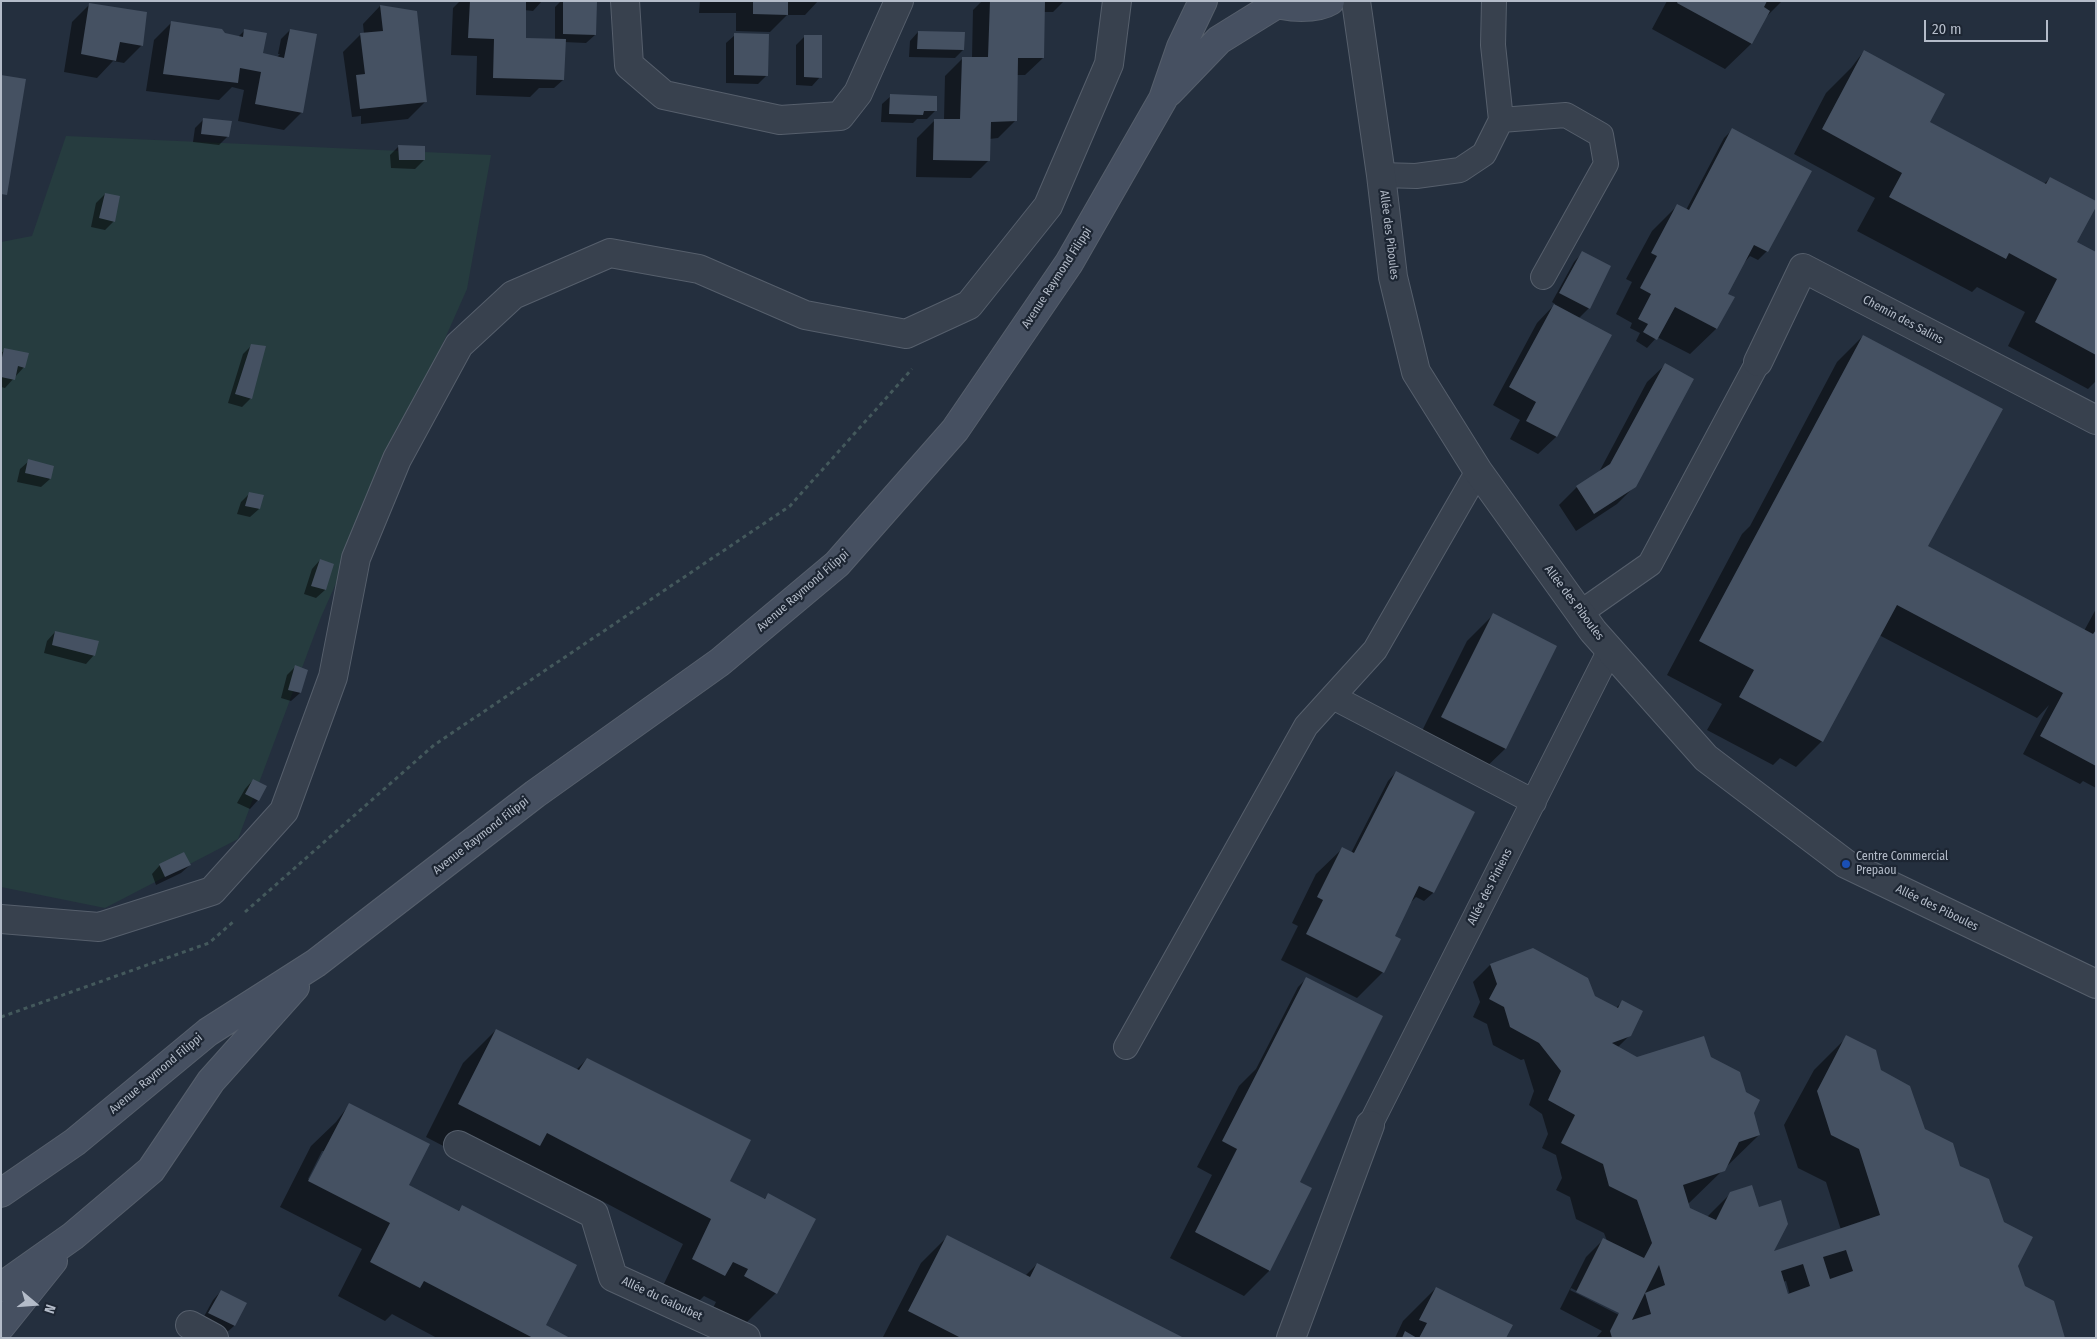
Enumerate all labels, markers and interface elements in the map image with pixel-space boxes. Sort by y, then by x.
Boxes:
scale bar [1927,10,2051,42]
text: 20 m [1932,20,1962,38]
street label: Allée des Piboules [1376,189,1402,281]
street label: Avenue Raymond Filippi [1019,225,1095,331]
street label: Chemin des Salins [1860,293,1946,347]
street label: Avenue Raymond Filippi [754,547,852,635]
street label: Allée des Piboules [1541,563,1607,643]
street label: Avenue Raymond Filippi [430,794,532,878]
street label: Allée des Piniens [1465,846,1515,928]
place label: Centre Commercial Prepaou [1856,850,1948,878]
marker: Centre Commercial Prepaou [1840,858,1852,870]
street label: Allée des Piboules [1893,882,1981,934]
street label: Avenue Raymond Filippi [106,1031,206,1117]
street label: Allée du Galoubet [619,1274,705,1324]
north arrow [10,1279,60,1329]
text: N [40,1302,59,1315]

